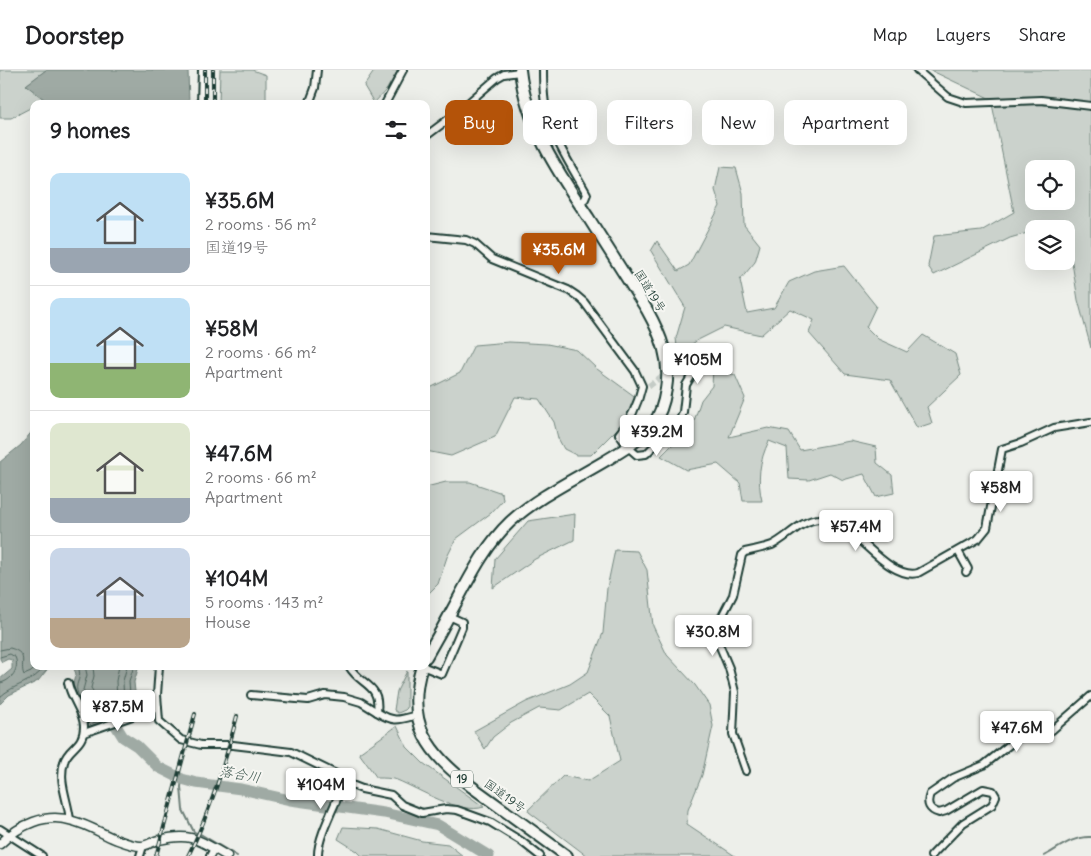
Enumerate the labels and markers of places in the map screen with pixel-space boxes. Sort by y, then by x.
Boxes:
pin: ¥35.6M [518,232,600,275]
pin: ¥105M [663,342,733,385]
pin: ¥39.2M [616,414,698,457]
pin: ¥58M [971,470,1031,513]
pin: ¥57.4M [815,510,897,552]
pin: ¥30.8M [672,614,754,657]
pin: ¥87.5M [77,690,159,732]
pin: ¥47.6M [976,710,1058,753]
pin: ¥104M [286,768,356,810]

